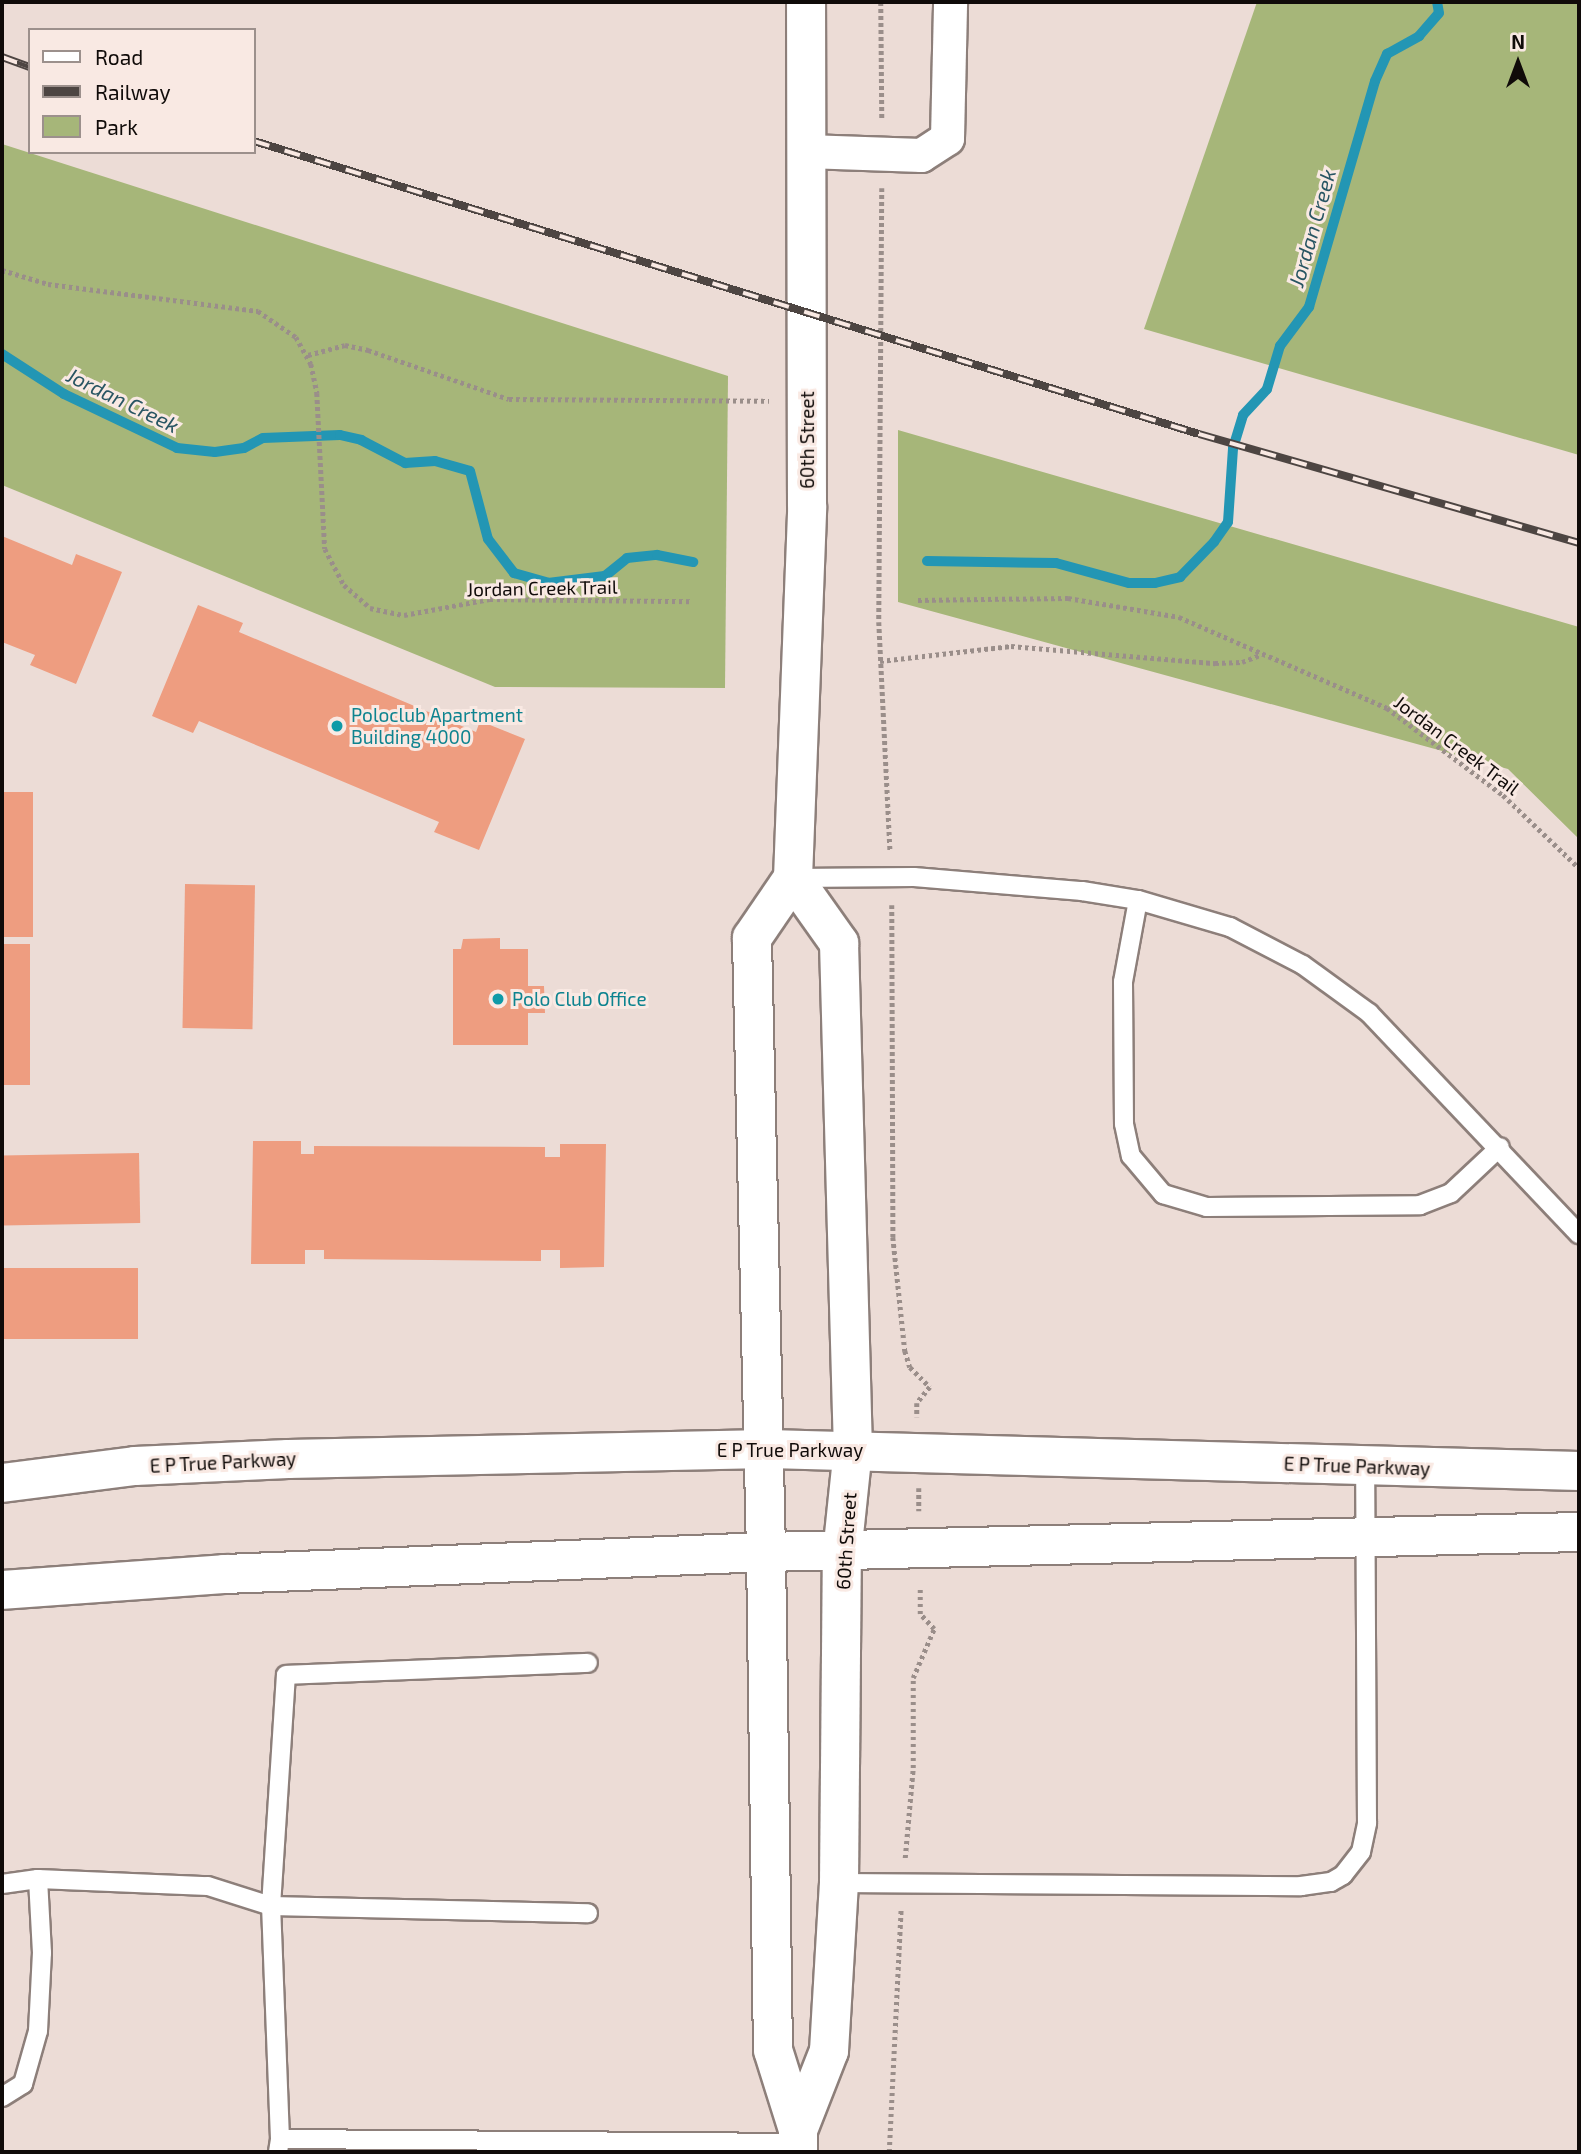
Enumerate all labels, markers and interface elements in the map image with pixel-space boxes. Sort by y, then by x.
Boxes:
legend [28,28,256,154]
north arrow [1483,28,1553,98]
text: N [1511,30,1525,53]
text: Road [95,44,143,69]
text: Railway [95,79,171,104]
text: Park [95,114,138,139]
water label: Jordan Creek [1283,166,1341,290]
water label: Jordan Creek [63,362,183,438]
street label: 60th Street [796,391,818,489]
street label: Jordan Creek Trail [466,575,618,601]
street label: Jordan Creek Trail [1390,690,1524,800]
place label: Poloclub Apartment Building 4000 [351,704,523,748]
marker: Poloclub Apartment Building 4000 [329,718,345,734]
place label: Polo Club Office [512,988,647,1010]
marker: Polo Club Office [490,991,506,1007]
street label: E P True Parkway [716,1439,864,1461]
street label: E P True Parkway [149,1447,297,1477]
street label: E P True Parkway [1283,1452,1431,1480]
street label: 60th Street [831,1492,861,1590]

